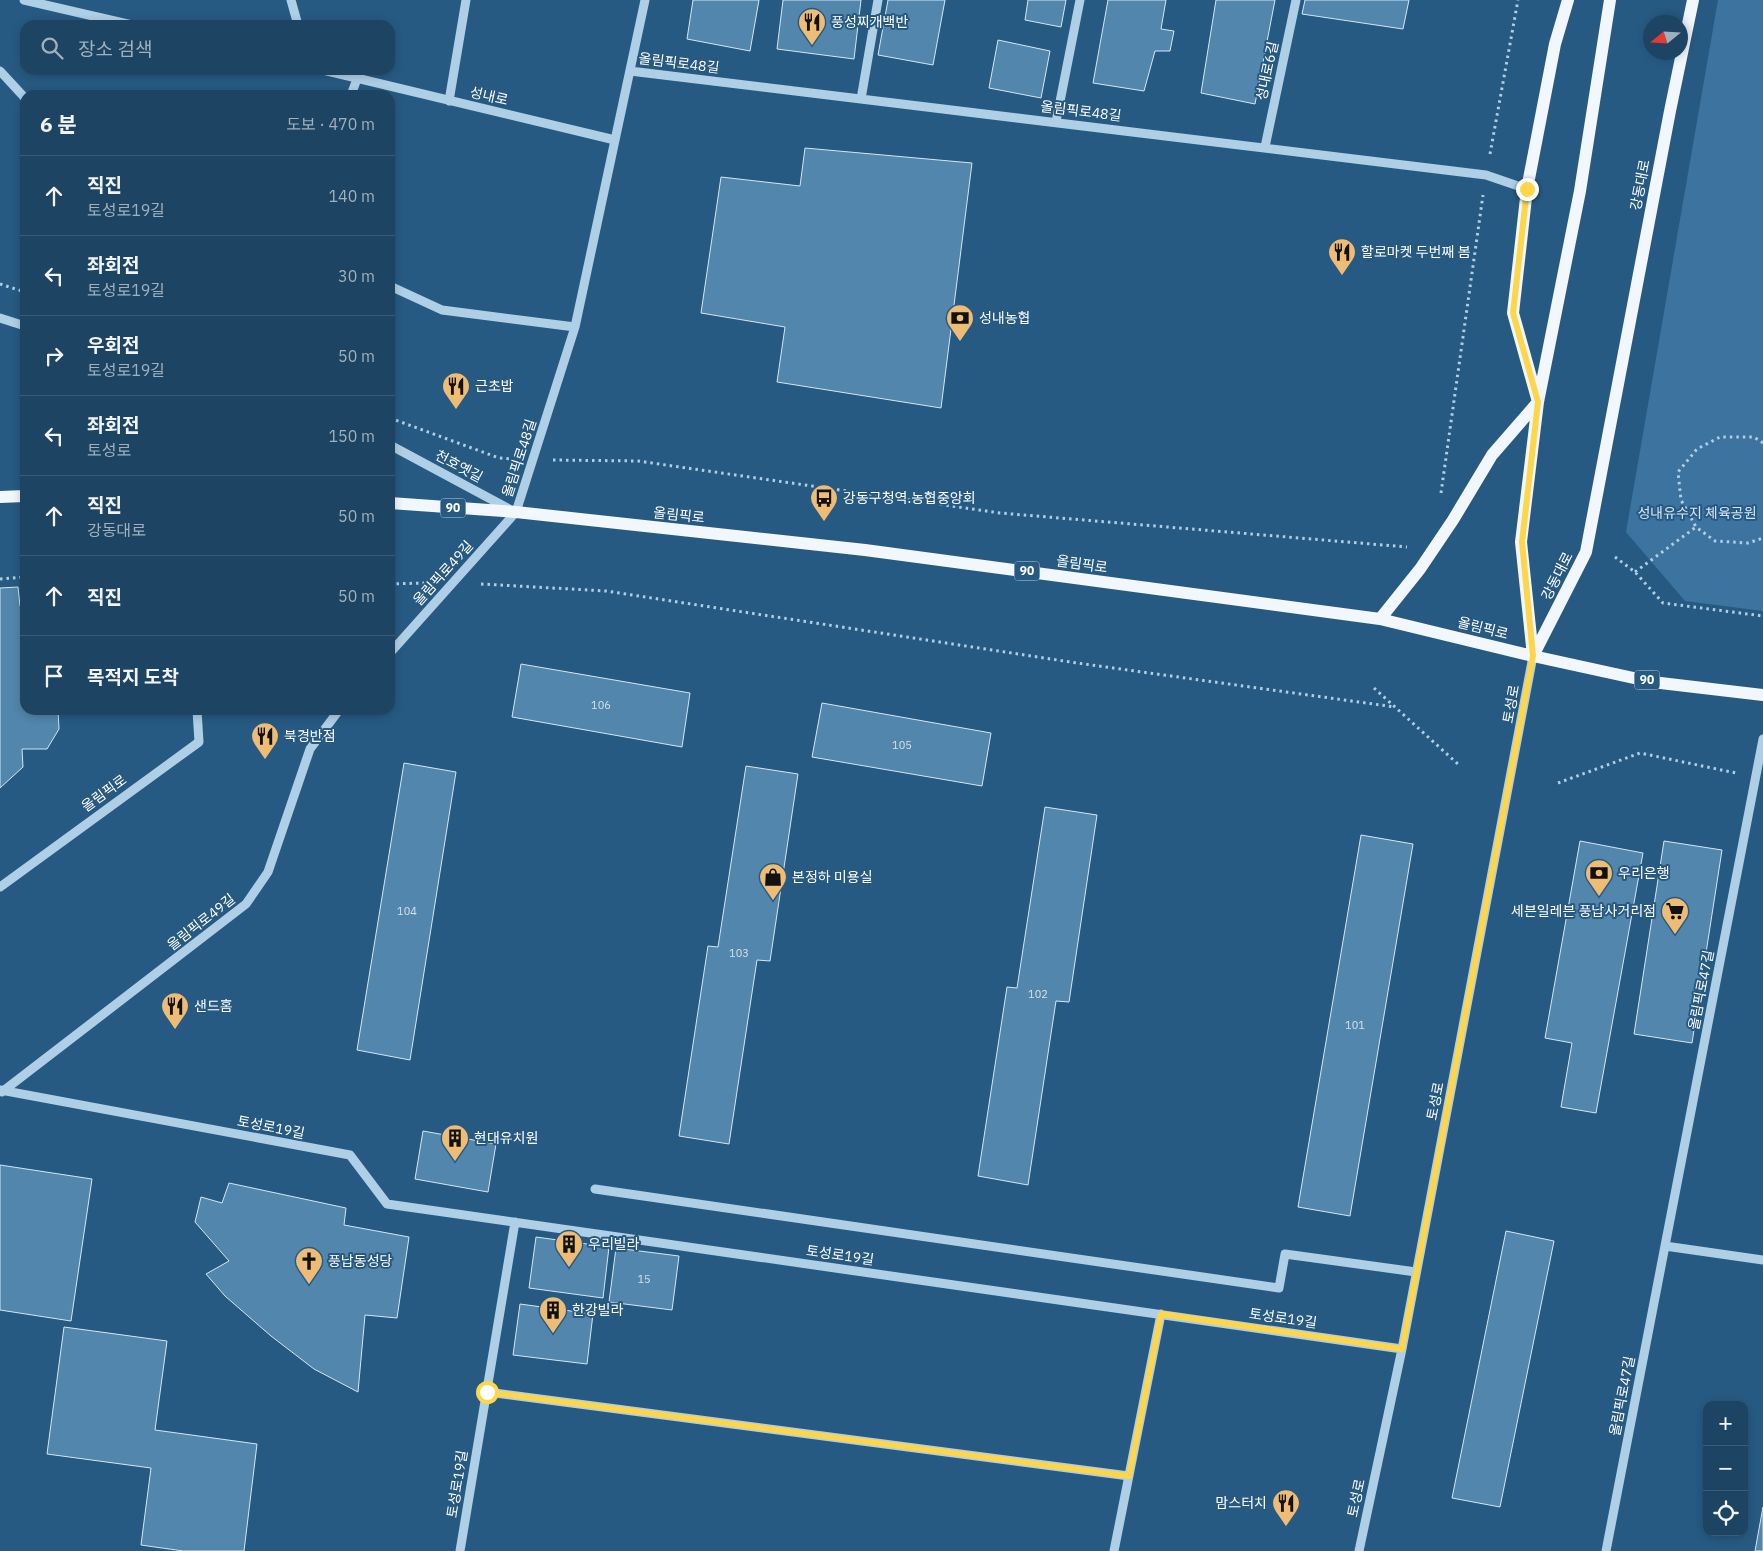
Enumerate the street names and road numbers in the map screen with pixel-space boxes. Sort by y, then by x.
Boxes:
street label: 성내로6길 [1252,40,1282,102]
street label: 올림픽로48길 [638,49,720,77]
street label: 성내로 [468,83,510,109]
street label: 올림픽로48길 [1040,97,1122,125]
street label: 강동대로 [1626,158,1654,212]
street label: 올림픽로48길 [498,417,540,499]
street label: 천호옛길 [432,446,486,486]
road number: 90 [440,498,466,518]
street label: 올림픽로 [652,503,706,527]
street label: 올림픽로49길 [409,537,477,609]
street label: 강동대로 [1537,549,1577,603]
street label: 올림픽로 [1055,552,1109,577]
road number: 90 [1014,562,1040,580]
street label: 올림픽로 [1456,613,1510,643]
road number: 90 [1634,670,1660,690]
street label: 토성로 [1499,683,1523,725]
street label: 올림픽로 [78,771,130,815]
street label: 올림픽로49길 [163,890,239,954]
street label: 올림픽로47길 [1684,948,1718,1032]
street label: 토성로 [1422,1080,1448,1122]
street label: 토성로19길 [236,1112,306,1142]
street label: 토성로19길 [805,1241,875,1269]
street label: 토성로19길 [1248,1304,1318,1332]
street label: 올림픽로47길 [1605,1354,1639,1438]
street label: 토성로19길 [443,1449,471,1519]
street label: 토성로 [1343,1477,1369,1519]

